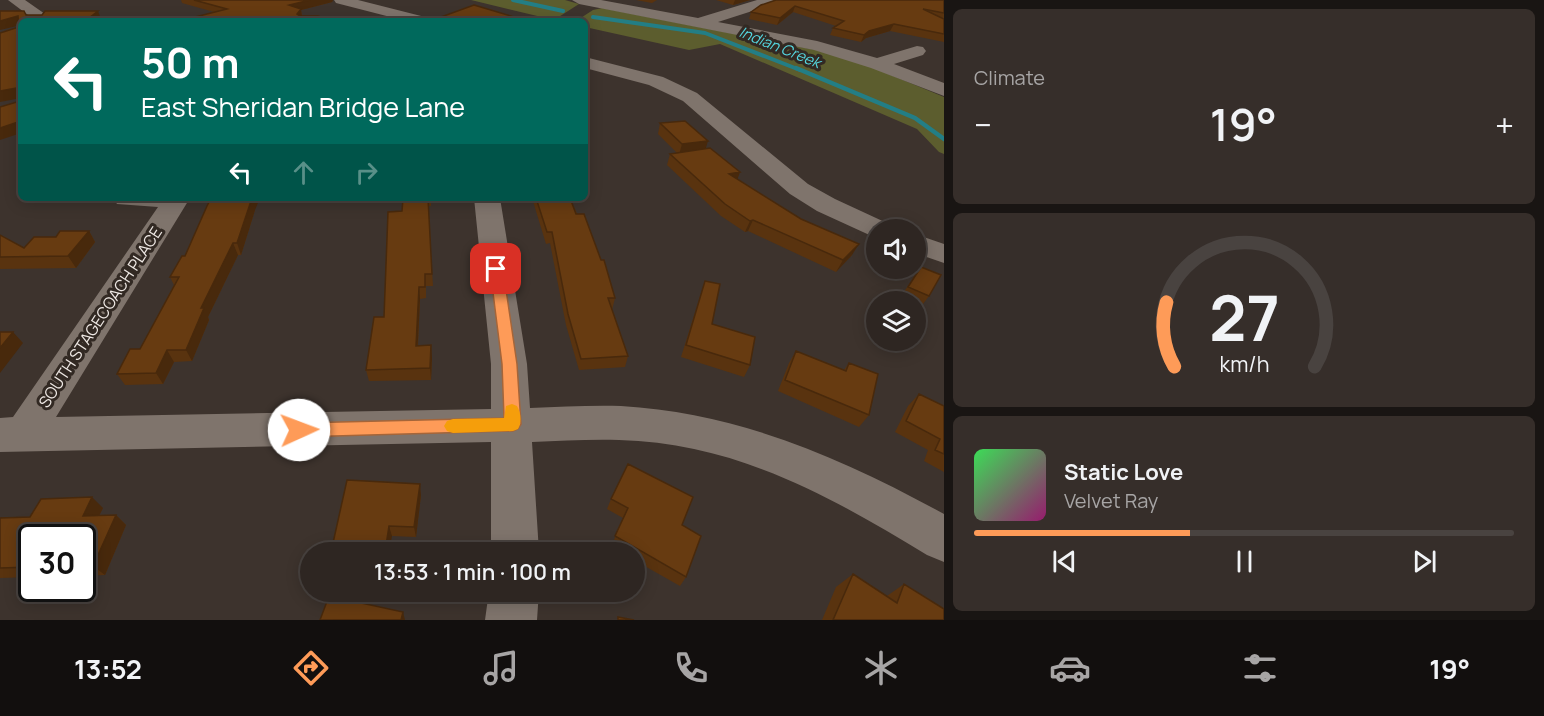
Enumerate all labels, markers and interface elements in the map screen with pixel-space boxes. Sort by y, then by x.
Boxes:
water label: Indian Creek [736,21,826,74]
text: 50 m [141,33,239,91]
icon: left [42,42,120,120]
text: Climate [974,64,1045,91]
text: East Sheridan Bridge Lane [141,88,465,125]
text: 19° [1210,93,1277,155]
text: − [974,102,992,147]
text: + [1495,102,1514,147]
icon: left [224,156,257,189]
icon: ahead [287,156,320,189]
icon: right [350,156,383,189]
map controls [866,219,926,351]
button: sound [866,219,926,279]
street label: SOUTH STAGECOACH PLACE [33,222,167,412]
pin [470,243,521,294]
icon: arrive [479,252,512,285]
text: 27 [1209,274,1279,360]
button: layers [866,291,926,351]
text: km/h [1219,349,1269,378]
position arrow [267,398,331,462]
text: Static Love [1064,457,1183,487]
text: Velvet Ray [1064,487,1158,514]
speed limit sign: 30 [18,524,96,602]
icon: previous [1048,545,1081,578]
icon: pause [1228,545,1261,578]
icon: next [1408,545,1441,578]
text: 13:53 · 1 min · 100 m [374,557,571,587]
icon: directions [290,647,332,689]
icon: music [480,647,522,689]
icon: phone [670,647,712,689]
icon: climate [860,647,902,689]
icon: car [1049,647,1091,689]
icon: filters [1239,647,1281,689]
text: 13:52 [74,650,142,687]
text: 19° [1429,650,1470,687]

